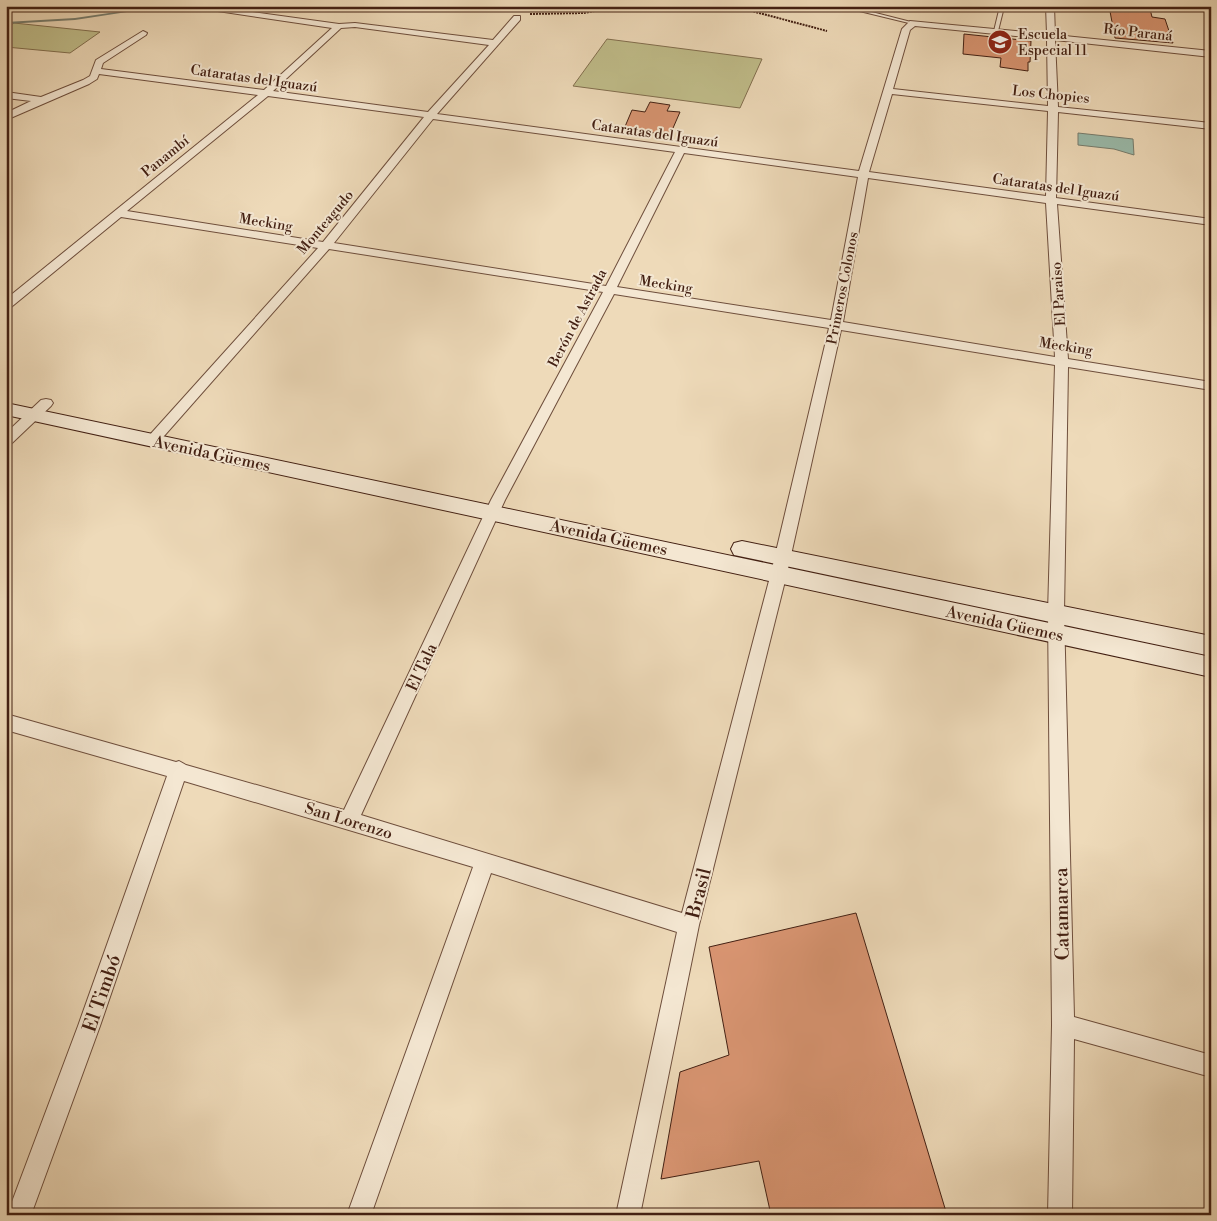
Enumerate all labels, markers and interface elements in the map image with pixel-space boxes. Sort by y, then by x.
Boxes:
street label: Río Paraná [1102,20,1174,46]
place label: Escuela Especial 11 [1018,26,1087,60]
school or university icon: Escuela Especial 11 [987,29,1013,55]
street label: Cataratas del Iguazú [189,61,318,97]
street label: Los Chopies [1011,82,1091,108]
street label: Cataratas del Iguazú [590,116,719,152]
street label: Panambí [138,131,194,181]
street label: Cataratas del Iguazú [991,170,1120,206]
street label: Monteagudo [294,187,358,259]
street label: Mecking [238,210,295,236]
street label: Primeros Colonos [823,230,863,346]
street label: El Paraiso [1048,261,1070,327]
street label: Berón de Astrada [544,265,612,372]
street label: Mecking [638,272,695,298]
street label: Mecking [1038,334,1095,360]
street label: Avenida Güemes [150,432,272,476]
street label: Avenida Güemes [547,516,669,560]
street label: Avenida Güemes [943,602,1065,646]
street label: El Tala [402,640,442,694]
street label: San Lorenzo [302,798,395,844]
street label: Brasil [681,865,717,922]
street label: Catamarca [1049,867,1075,961]
street label: El Timbó [78,951,126,1035]

